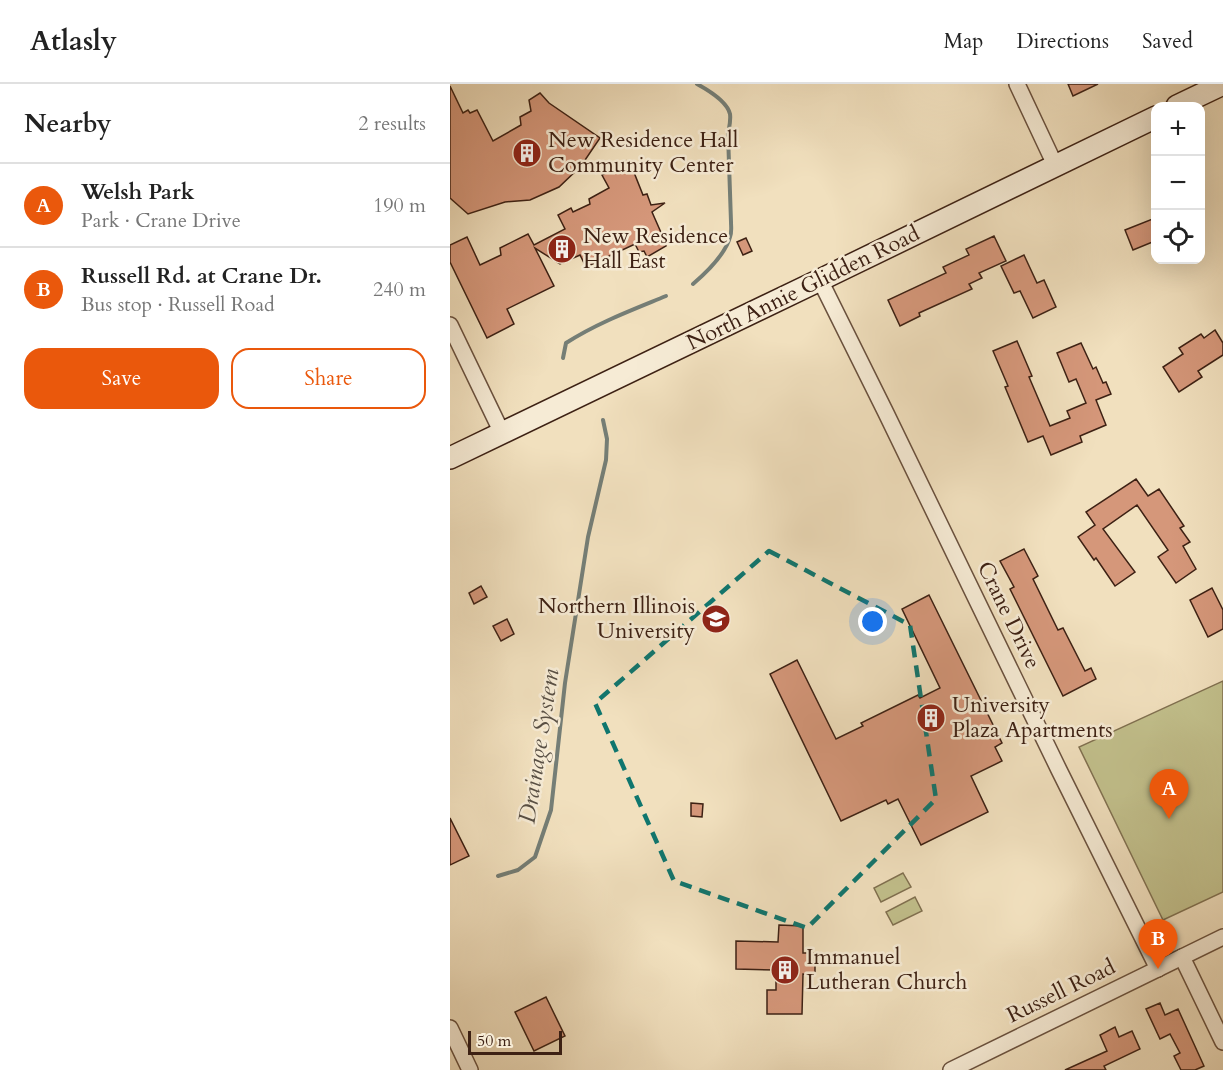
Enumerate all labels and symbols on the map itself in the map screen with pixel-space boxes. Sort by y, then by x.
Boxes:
place label: New Residence Hall Community Center [548,125,739,180]
building icon: New Residence Hall Community Center [511,137,543,169]
street label: North Annie Glidden Road [681,218,925,358]
place label: New Residence Hall East [583,221,728,276]
building icon: New Residence Hall East [546,233,578,265]
street label: Crane Drive [970,556,1048,674]
place label: Northern Illinois University [538,591,695,646]
school or university icon: Northern Illinois University [700,603,732,635]
your location [858,607,887,636]
water label: Drainage System [510,666,568,826]
place label: University Plaza Apartments [952,690,1113,745]
building icon: University Plaza Apartments [915,702,947,734]
pin: A [1150,770,1188,819]
pin: B [1138,920,1178,969]
place label: Immanuel Lutheran Church [806,942,967,997]
street label: Russell Road [1002,952,1121,1030]
building icon: Immanuel Lutheran Church [769,954,801,986]
scale bar [468,1028,562,1056]

